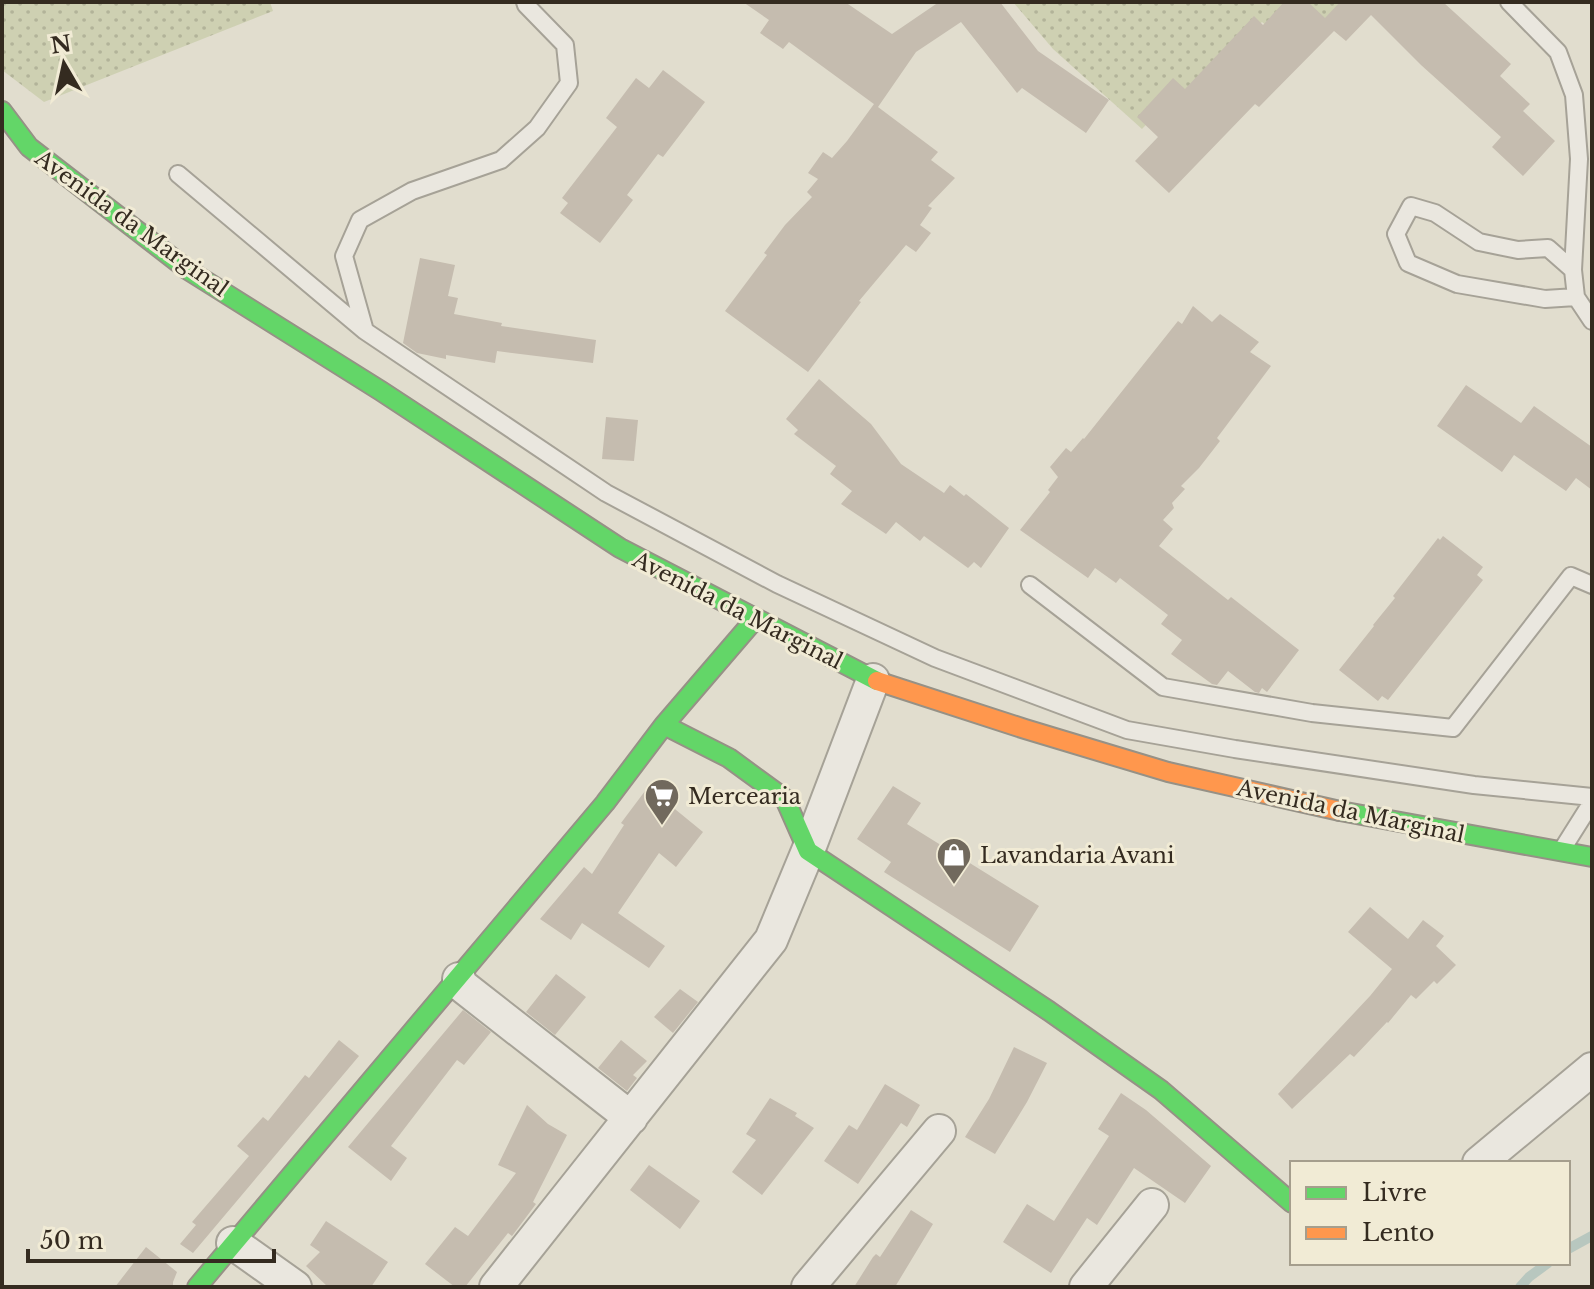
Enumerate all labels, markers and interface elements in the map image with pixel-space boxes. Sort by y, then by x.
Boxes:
north arrow [24,24,104,104]
text: N [49,30,74,60]
street label: Avenida da Marginal [29,144,233,303]
street label: Avenida da Marginal [627,545,847,675]
street label: Avenida da Marginal [1234,774,1467,849]
supermarket icon: Mercearia [643,777,681,827]
place label: Mercearia [688,783,802,810]
shop icon: Lavandaria Avani [935,836,973,886]
place label: Lavandaria Avani [980,842,1175,869]
legend [1290,1161,1570,1265]
text: Livre [1362,1178,1427,1207]
scale bar [28,1213,274,1263]
text: Lento [1362,1218,1435,1247]
text: 50 m [40,1226,104,1255]

